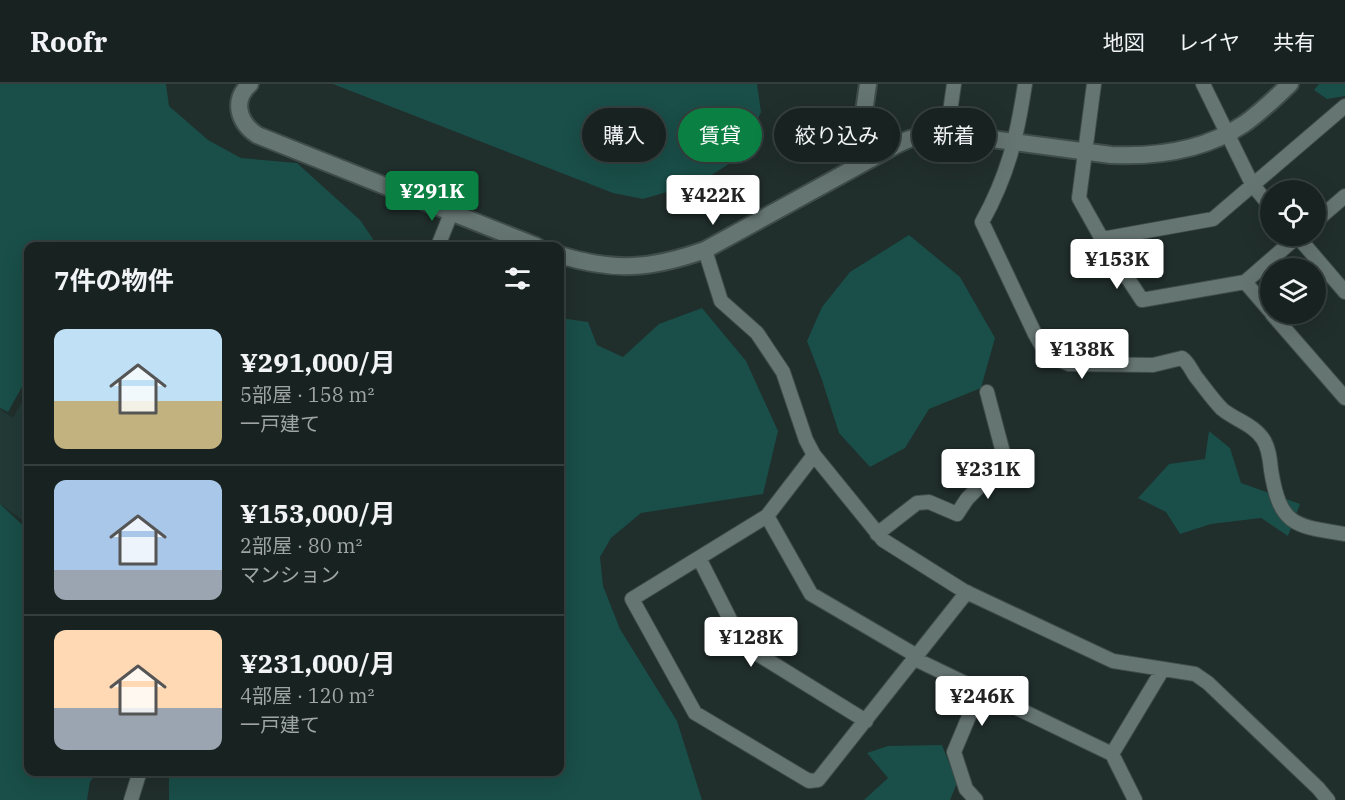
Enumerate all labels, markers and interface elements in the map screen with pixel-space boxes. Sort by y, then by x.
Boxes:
text: Roofr [30,23,107,60]
text: 地図 [1103,28,1145,56]
text: レイヤ [1178,28,1240,56]
text: 共有 [1273,28,1315,56]
chip: 購入 [582,108,666,162]
chip: 賃貸 [678,108,762,162]
chip: 絞り込み [774,108,900,162]
chip: 新着 [912,108,996,162]
pin: ¥291K [390,171,474,222]
pin: ¥422K [671,175,755,226]
text: ¥291K [400,177,464,204]
map controls [1260,180,1326,324]
button: locate [1260,180,1326,246]
text: ¥422K [681,181,745,208]
pin: ¥153K [1075,239,1159,290]
text: ¥153K [1085,245,1149,272]
button: layers [1260,258,1326,324]
icon: filters [501,262,534,295]
text: 7件の物件 [54,263,174,297]
pin: ¥138K [1040,329,1124,380]
text: ¥138K [1050,335,1114,362]
text: ¥291,000/月 [240,345,396,379]
icon: home [102,353,174,425]
text: 5部屋 · 158 m² [240,381,374,408]
text: 一戸建て [240,410,320,437]
pin: ¥231K [946,449,1030,500]
text: ¥231K [956,455,1020,482]
text: ¥153,000/月 [240,496,396,530]
icon: home [102,504,174,576]
text: 2部屋 · 80 m² [240,532,362,559]
text: マンション [240,561,340,588]
pin: ¥128K [709,617,793,668]
text: ¥128K [719,623,783,650]
text: ¥231,000/月 [240,646,396,680]
icon: home [102,654,174,726]
pin: ¥246K [940,676,1024,727]
text: 4部屋 · 120 m² [240,682,374,709]
text: ¥246K [950,682,1014,709]
text: 一戸建て [240,711,320,738]

